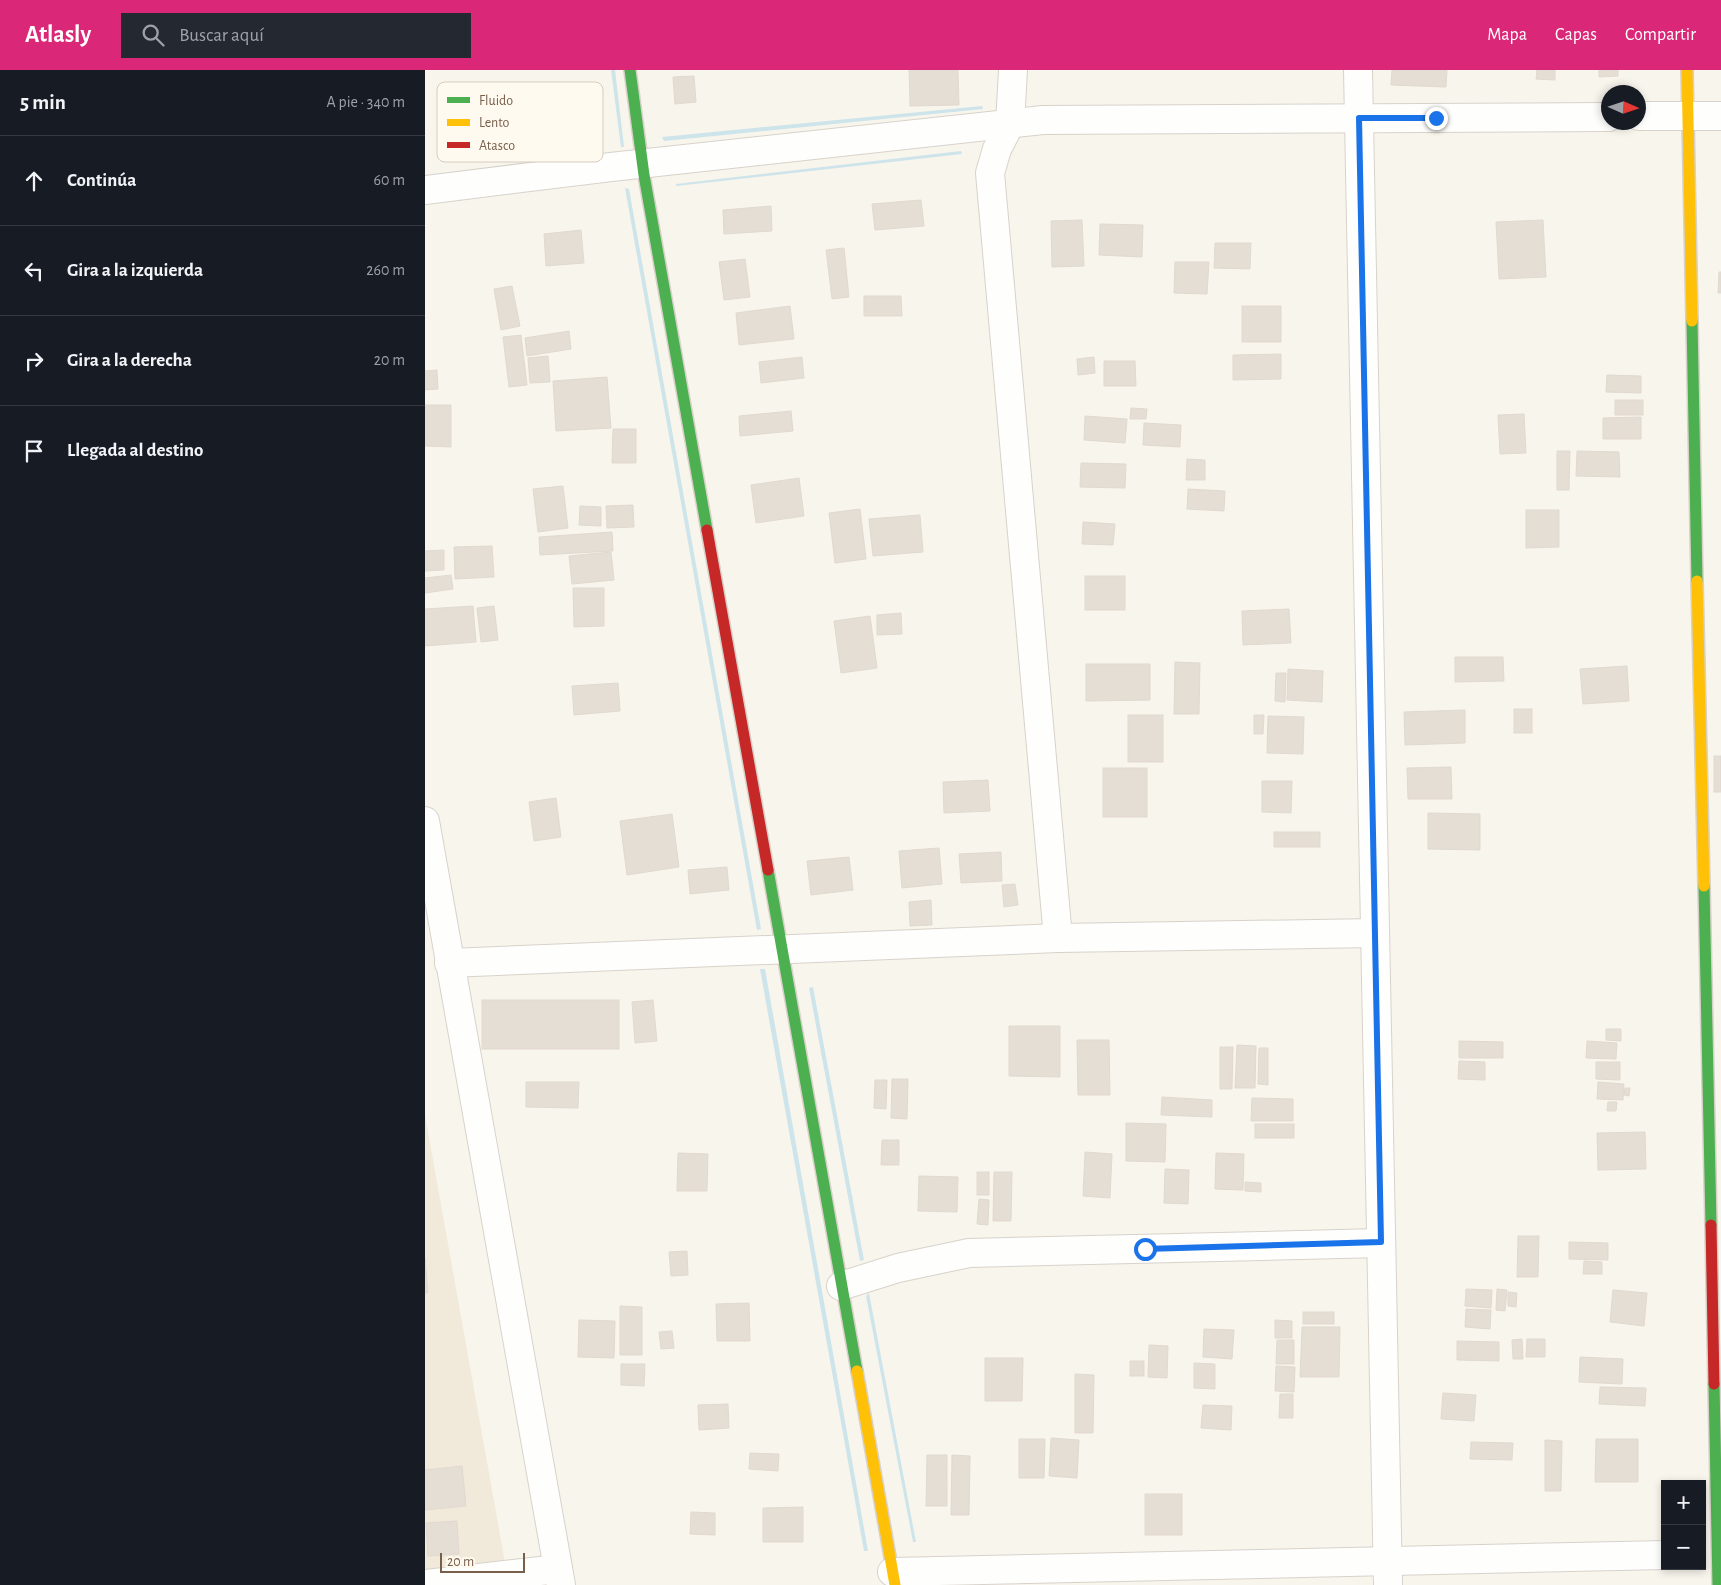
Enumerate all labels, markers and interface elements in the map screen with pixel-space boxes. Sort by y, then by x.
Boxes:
search box [121,13,471,58]
icon: search [139,21,167,49]
text: Atlasly [25,23,91,47]
text: Buscar aquí [179,26,264,45]
text: Mapa [1487,26,1527,44]
text: Capas [1555,26,1597,44]
text: Compartir [1625,26,1696,44]
legend [437,82,603,162]
north arrow [1601,85,1646,130]
text: 5 min [20,92,66,113]
text: A pie · 340 m [327,94,405,110]
text: Fluido [479,94,513,108]
route end [1425,107,1448,130]
text: Lento [479,116,510,130]
text: Atasco [479,139,515,153]
icon: ahead [20,167,48,195]
text: Continúa [67,171,136,190]
text: 60 m [374,172,405,188]
icon: left [20,257,48,285]
text: Gira a la izquierda [67,261,203,280]
text: 260 m [366,262,405,278]
icon: right [20,347,48,375]
text: Gira a la derecha [67,351,192,370]
text: 20 m [374,352,405,368]
icon: arrive [20,437,48,465]
text: Llegada al destino [67,441,204,460]
route start [1134,1238,1157,1261]
map controls [1661,1480,1706,1570]
button: + [1661,1480,1706,1525]
button: − [1661,1525,1706,1570]
scale bar [440,1550,525,1573]
text: 20 m [447,1555,474,1569]

